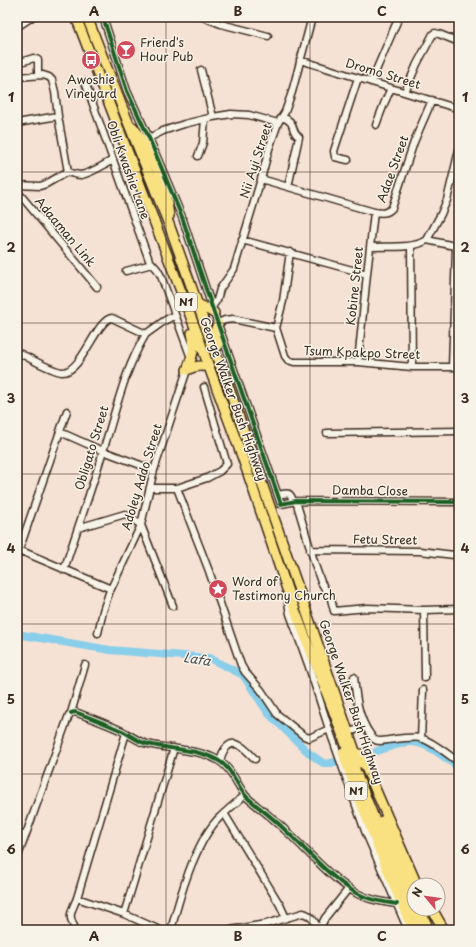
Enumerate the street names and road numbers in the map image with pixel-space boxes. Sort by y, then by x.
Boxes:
street label: Dromo Street [344,53,423,93]
street label: Obli Kwashie Lane [103,118,155,222]
street label: Nii Ayi Street [234,120,276,201]
street label: Adae Street [372,132,413,205]
street label: Adaaman Link [31,193,100,270]
street label: Kobine Street [341,246,367,326]
road number: N1 [175,293,197,311]
street label: George Walker Bush Highway [196,314,272,483]
street label: Tsum Kpakpo Street [303,341,421,363]
street label: Obligato Street [70,403,112,492]
street label: Adoley Addo Street [116,421,166,532]
street label: Damba Close [332,480,408,500]
street label: Fetu Street [353,529,417,549]
street label: George Walker Bush Highway [315,617,389,786]
road number: N1 [345,782,367,800]

